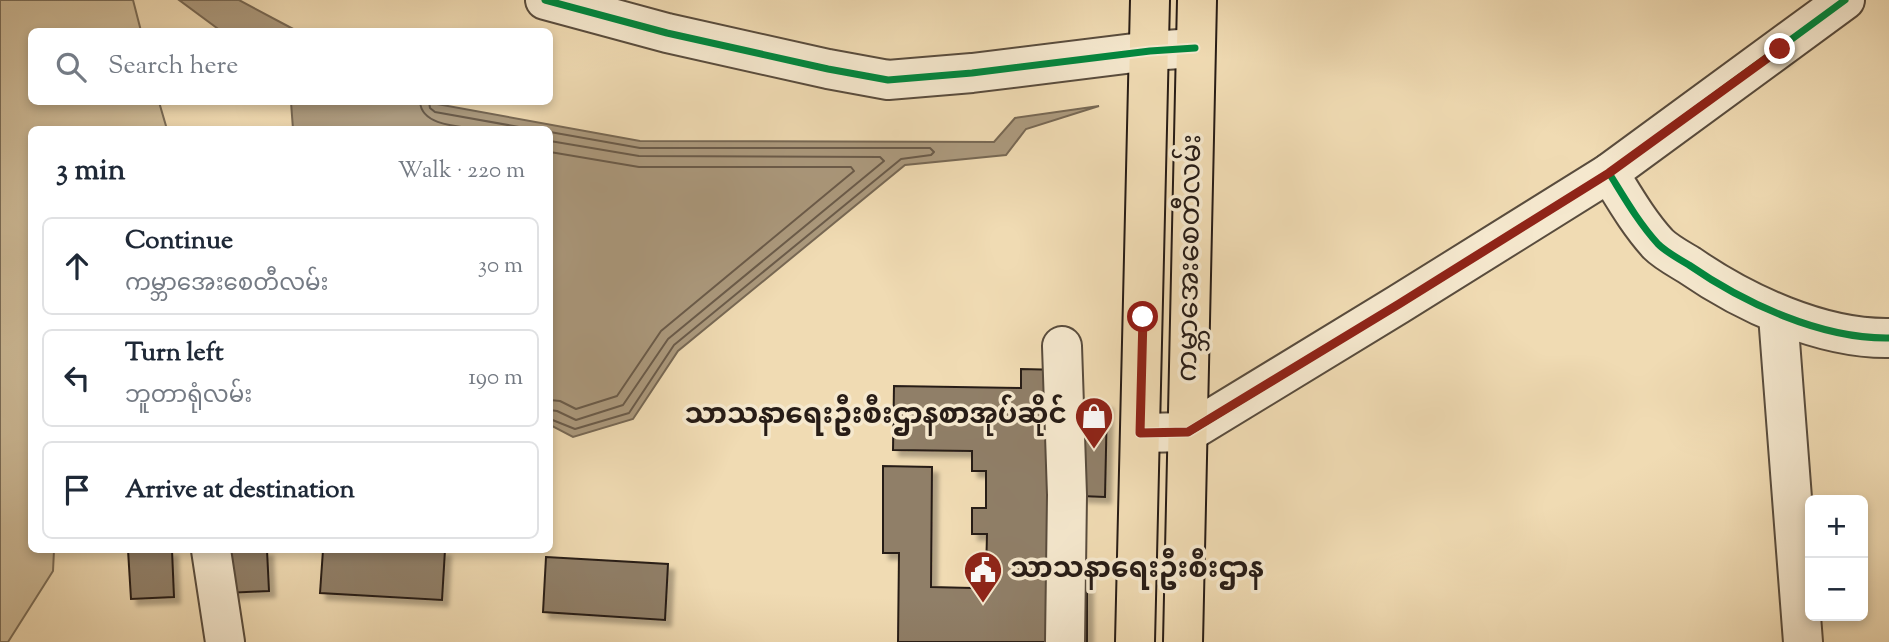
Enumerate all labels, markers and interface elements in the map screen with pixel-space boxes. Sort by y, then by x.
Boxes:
search box [28,28,553,105]
route end [1764,33,1795,64]
icon: search [52,48,90,86]
text: Search here [108,48,238,85]
street label: ကမ္ဘာအေးစေတီလမ်း [1168,134,1213,382]
text: 3 min [56,150,126,193]
text: Walk · 220 m [398,155,525,188]
text: Continue [125,223,233,260]
icon: ahead [58,247,96,285]
text: 30 m [478,250,523,283]
text: ကမ္ဘာအေးစေတီလမ်း [125,268,329,301]
route start [1127,301,1158,332]
text: Turn left [125,335,224,372]
icon: left [58,359,96,397]
text: 190 m [468,362,523,395]
text: ဘူတာရုံလမ်း [125,380,252,413]
place label: သာသနာရေးဦးစီးဌာနစာအုပ်ဆိုင် [684,394,1067,436]
shop icon: သာသနာရေးဦးစီးဌာနစာအုပ်ဆိုင် [1073,395,1115,450]
icon: arrive [58,471,96,509]
text: Arrive at destination [125,472,355,509]
map controls [1805,495,1868,621]
button: + [1805,495,1868,558]
place label: သာသနာရေးဦးစီးဌာန [1010,548,1264,590]
public building icon: သာသနာရေးဦးစီးဌာန [962,549,1004,604]
button: − [1805,558,1868,621]

